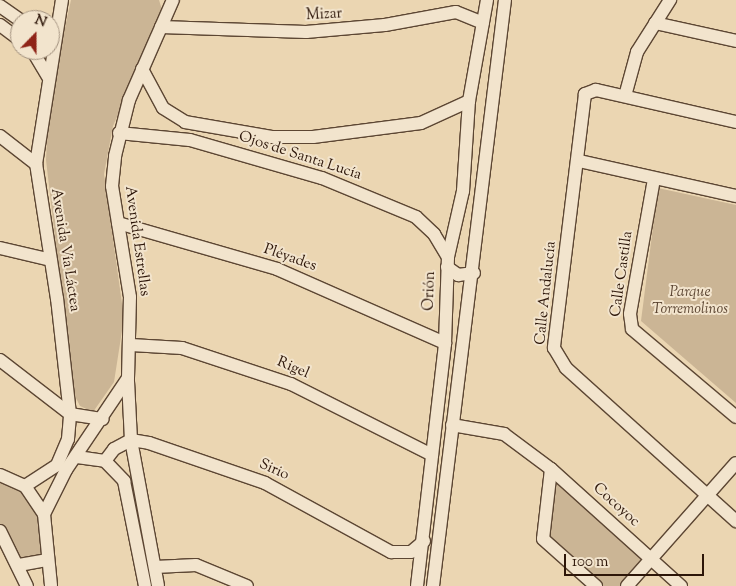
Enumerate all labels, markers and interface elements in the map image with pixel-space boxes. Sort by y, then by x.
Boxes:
street label: Mizar [306,5,342,25]
north arrow [10,10,60,60]
text: N [31,11,49,33]
street label: Ojos de Santa Lucía [236,128,364,184]
street label: Avenida Estrellas [120,185,154,297]
street label: Avenida Vía Láctea [46,187,84,313]
street label: Calle Castilla [607,230,637,318]
street label: Calle Andalucía [532,240,560,346]
street label: Pléyades [261,241,319,275]
street label: Orión [420,271,440,311]
park label: Parque Torremolinos [652,283,728,318]
street label: Rigel [274,353,312,383]
street label: Sirio [256,455,292,485]
street label: Cocoyoc [589,479,643,531]
scale bar [566,544,706,576]
text: 100 m [572,552,608,573]

